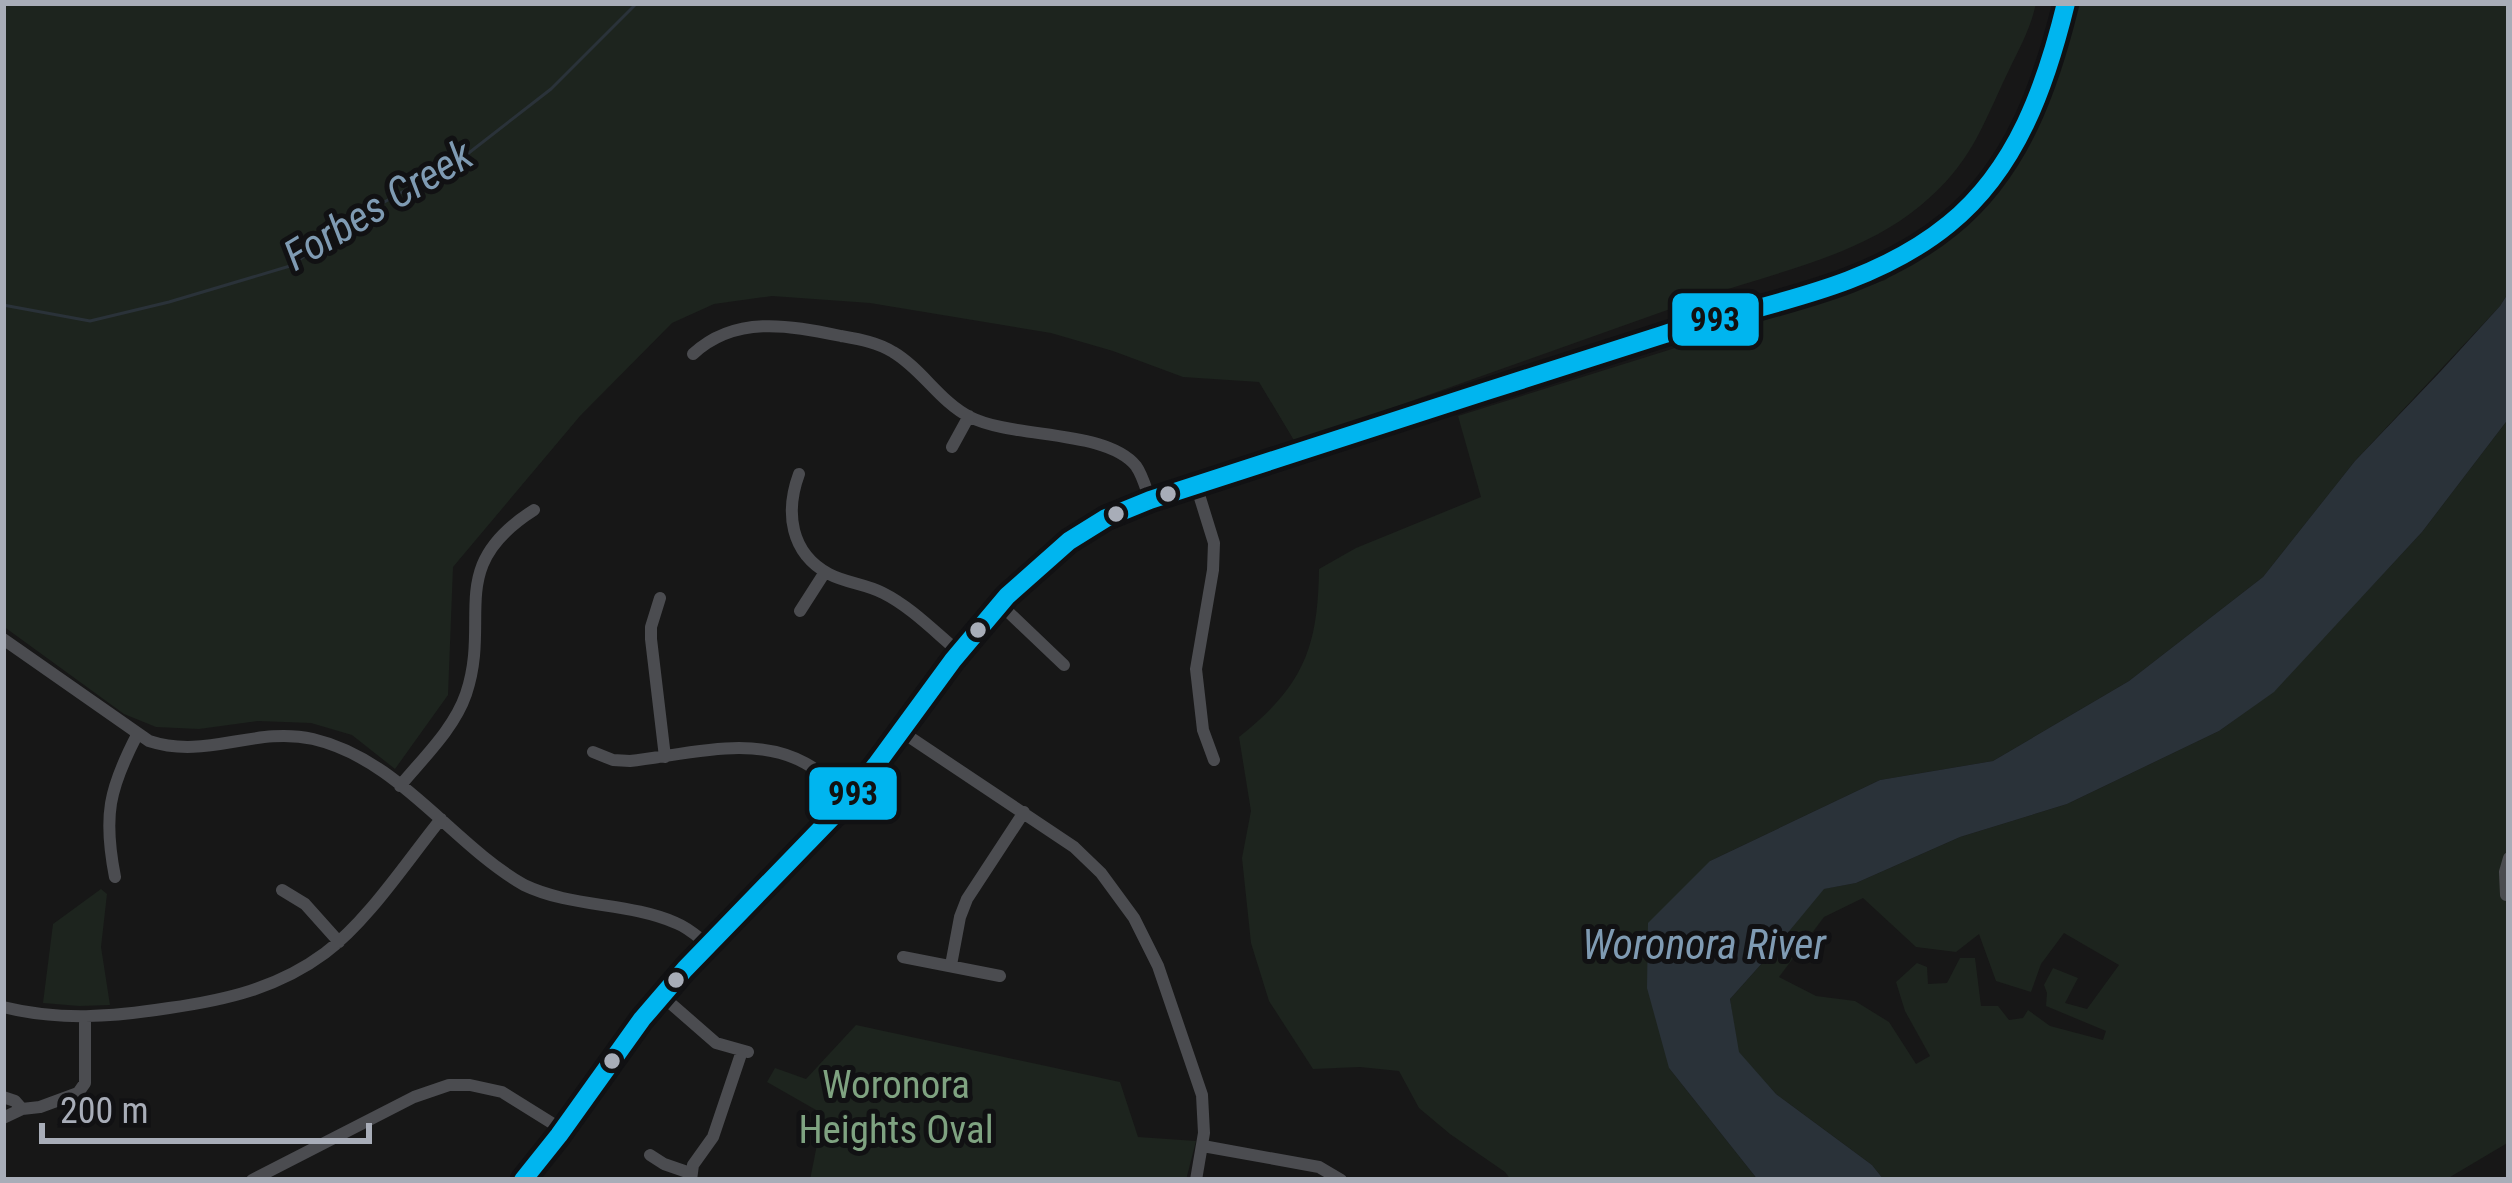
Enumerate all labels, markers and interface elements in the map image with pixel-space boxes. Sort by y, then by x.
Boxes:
water label: Forbes Creek [275,129,482,280]
line badge: 993 [1670,291,1761,348]
text: 993 [1690,300,1740,339]
unlabelled marker [1157,483,1179,505]
unlabelled marker [1105,503,1127,525]
unlabelled marker [967,619,989,641]
line badge: 993 [807,765,899,822]
text: 993 [828,774,878,813]
water label: Woronora River [1582,920,1827,969]
unlabelled marker [665,969,687,991]
unlabelled marker [601,1050,623,1072]
park label: Woronora Heights Oval [798,1062,994,1153]
scale bar [42,1069,369,1143]
text: 200 m [60,1090,149,1132]

